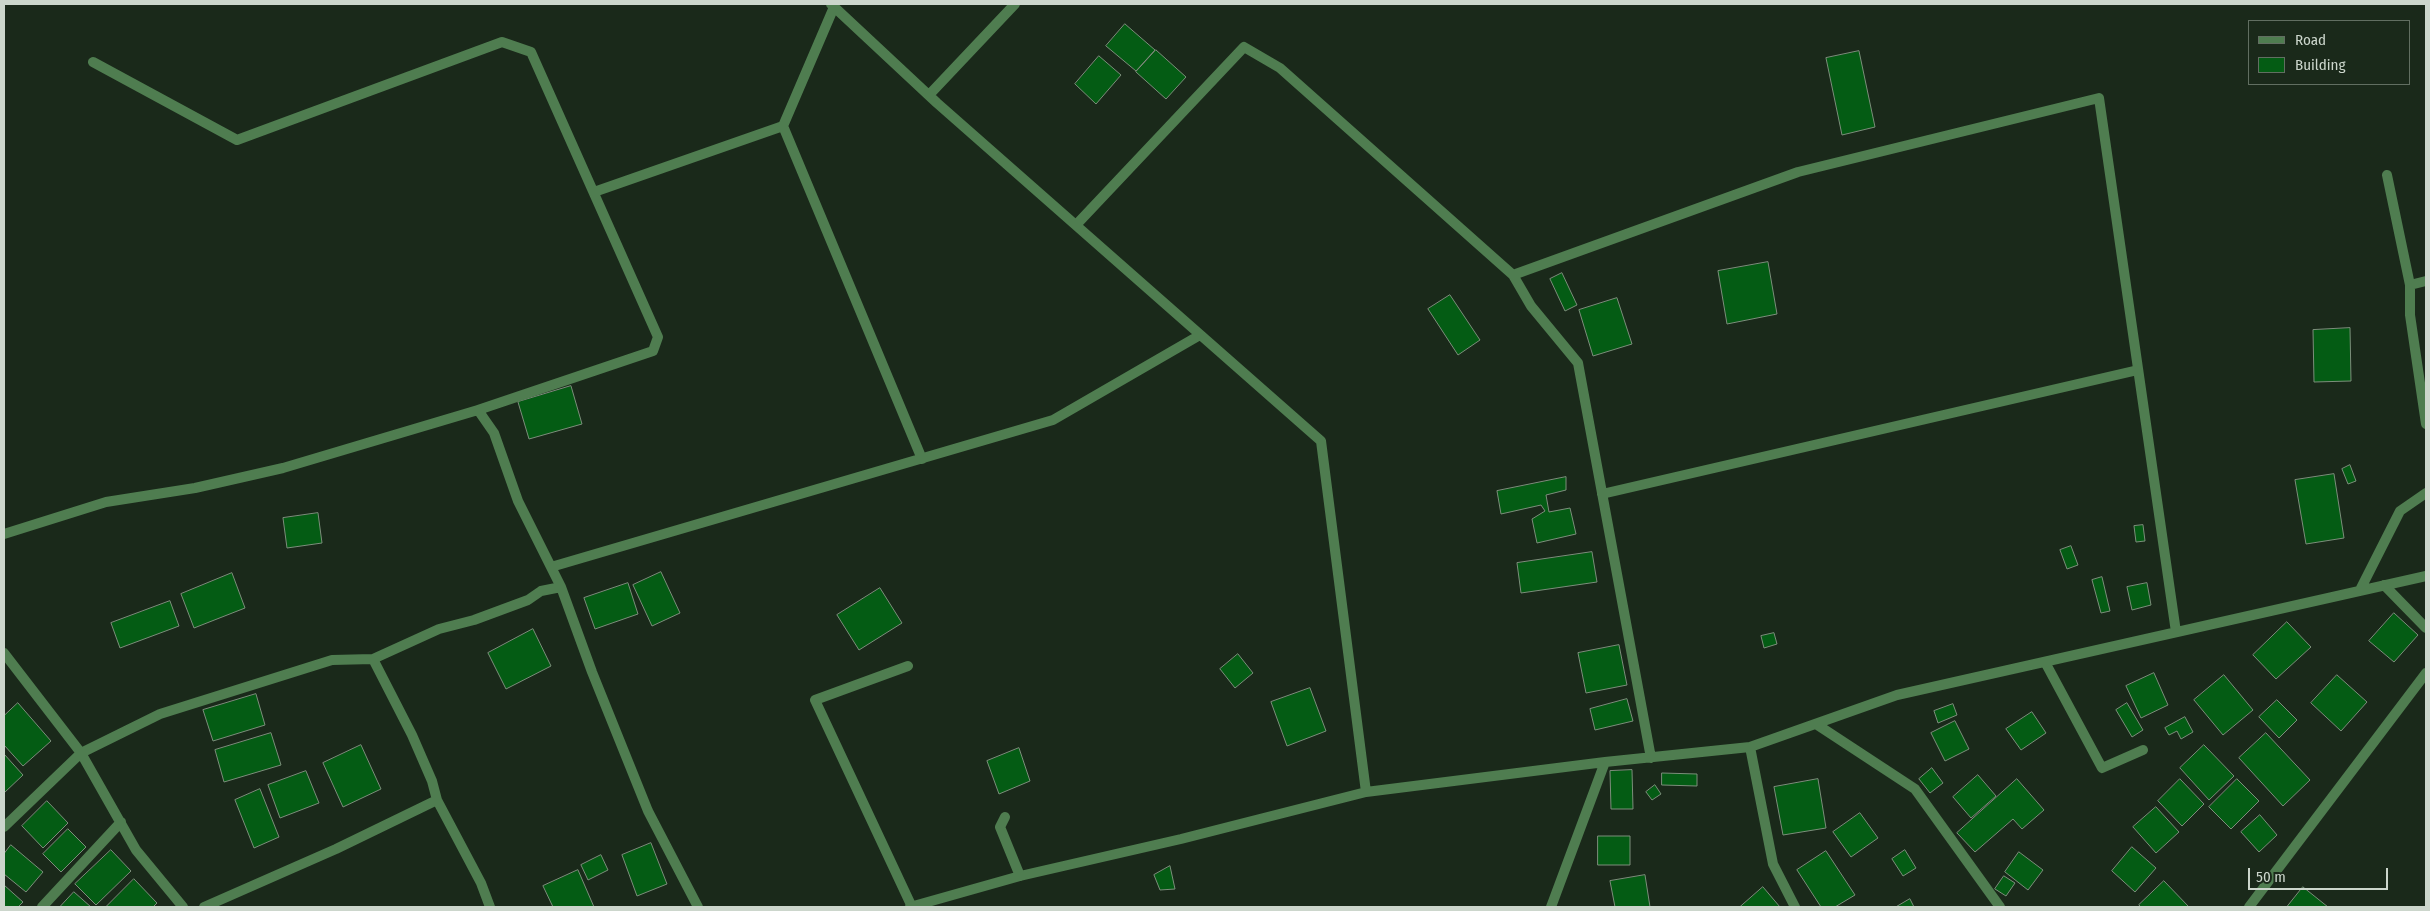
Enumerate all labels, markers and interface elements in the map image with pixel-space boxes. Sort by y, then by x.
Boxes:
legend [2248,20,2410,85]
text: Road [2295,31,2326,49]
text: Building [2295,56,2346,74]
scale bar [2250,858,2390,890]
text: 50 m [2256,868,2286,886]

